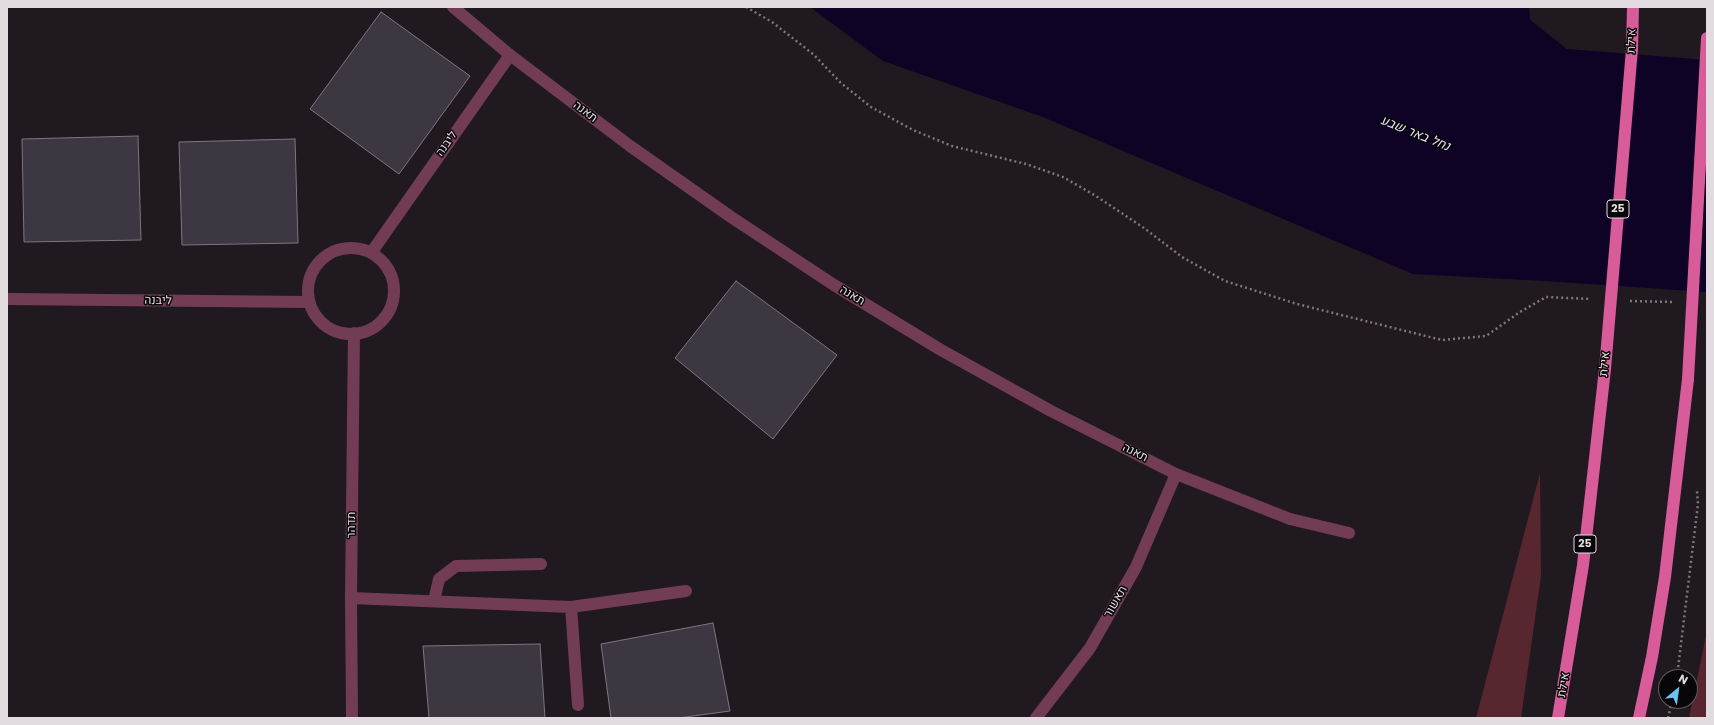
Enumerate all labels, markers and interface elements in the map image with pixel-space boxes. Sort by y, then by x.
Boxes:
street label: אילת [1624,28,1640,54]
street label: תאנה [570,98,600,126]
water label: נחל באר שבע [1378,113,1452,155]
street label: ליבנה [433,129,461,159]
road number: 25 [1607,200,1629,218]
street label: תאנה [837,283,867,309]
street label: ליבנה [144,294,172,308]
street label: אילת [1597,351,1613,377]
street label: תאנה [1120,441,1150,465]
street label: תדהר [345,512,359,538]
road number: 25 [1574,535,1596,553]
street label: תאשור [1101,584,1131,620]
north arrow [1658,669,1698,709]
text: N [1676,670,1691,688]
street label: אילת [1555,672,1573,698]

